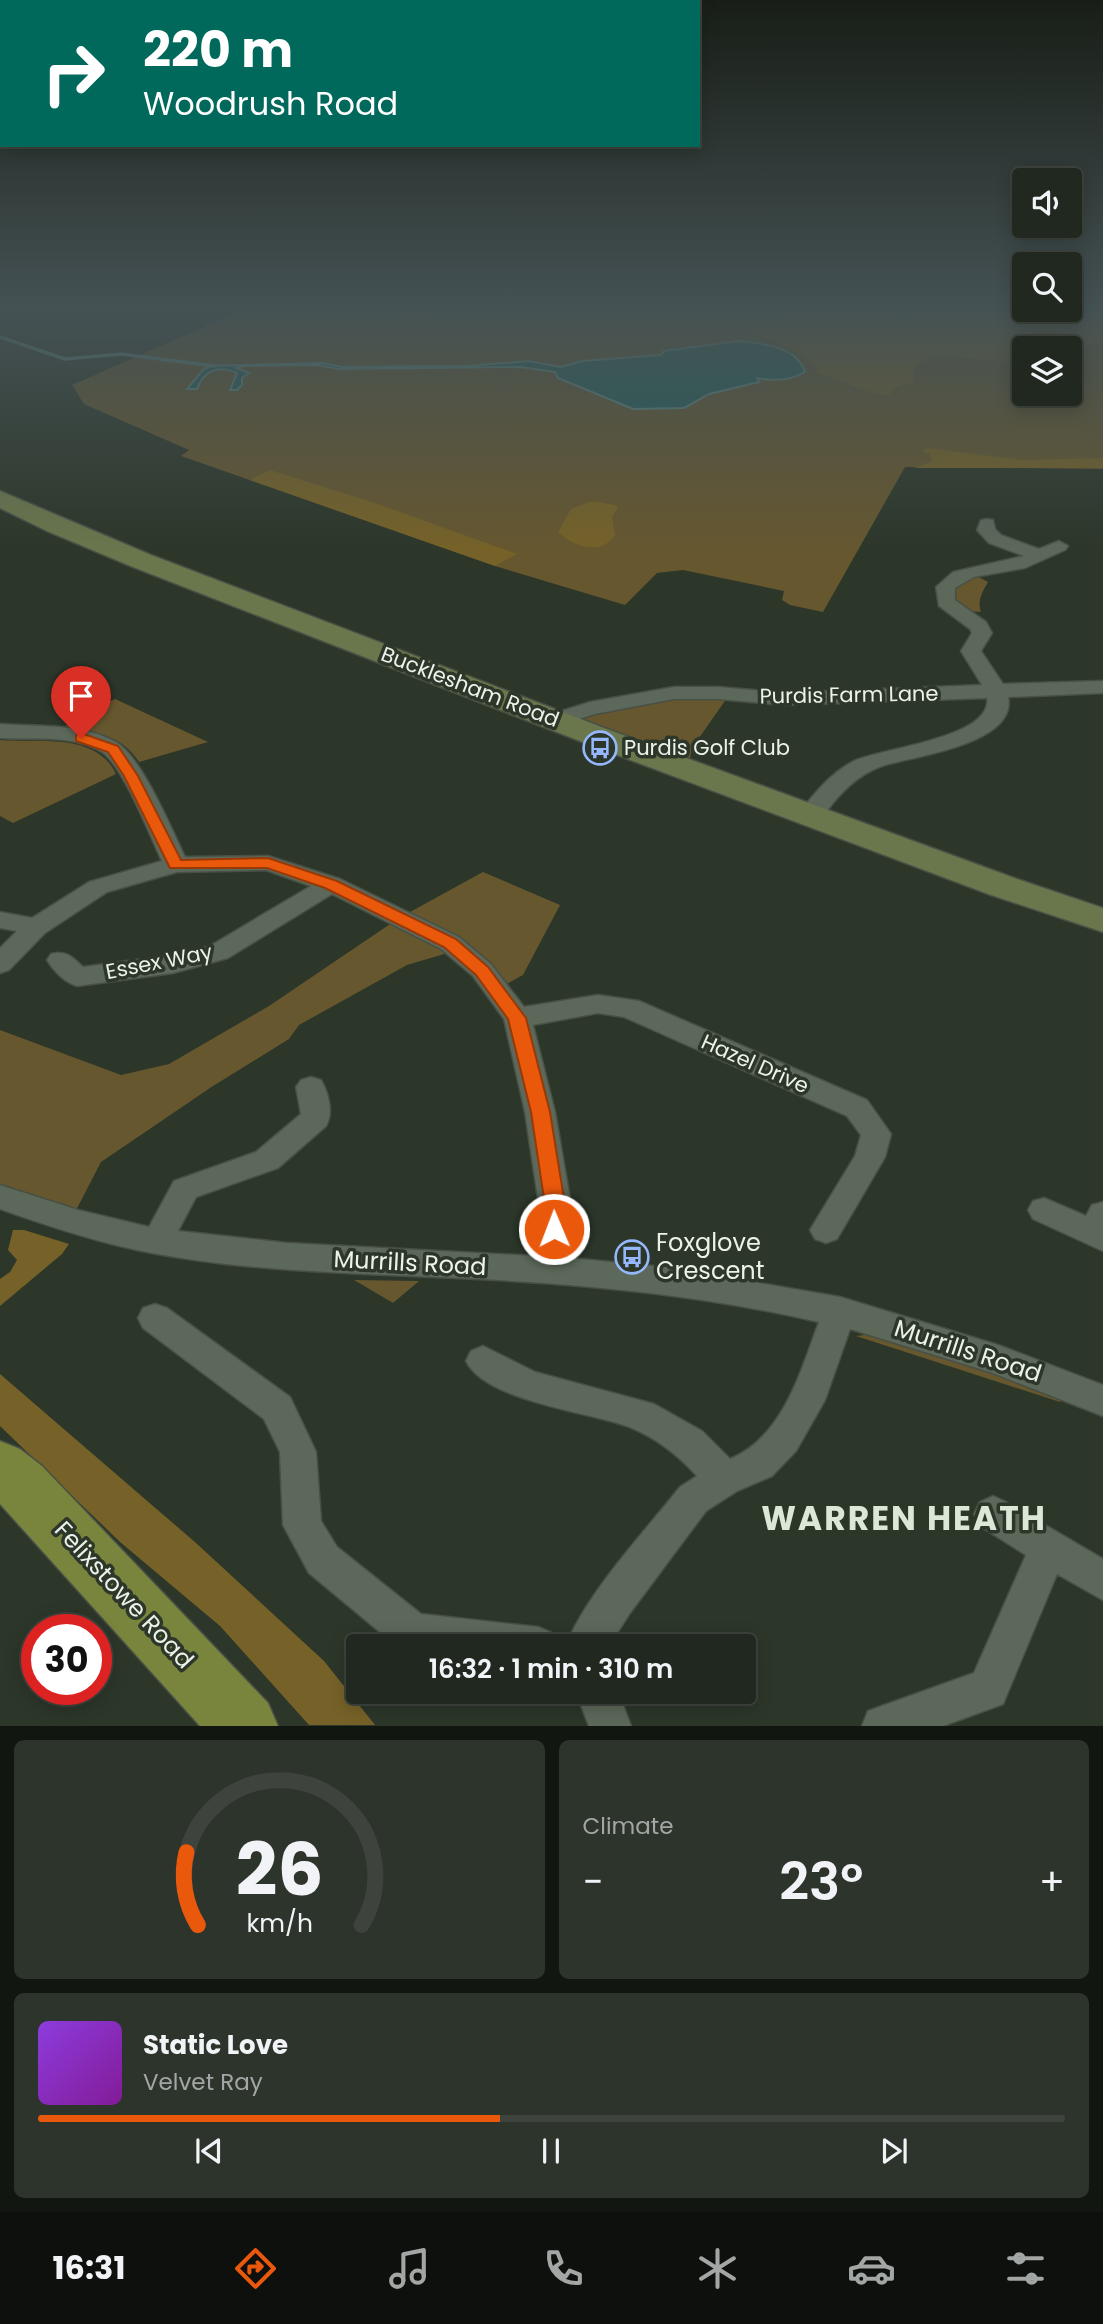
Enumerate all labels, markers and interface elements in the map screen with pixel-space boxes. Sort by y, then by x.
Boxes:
text: 220 m [143,16,293,84]
icon: right [28,28,119,119]
text: Woodrush Road [143,81,398,126]
map controls [1012,168,1082,406]
button: sound [1012,168,1082,238]
button: search [1012,252,1082,322]
button: layers [1012,336,1082,406]
street label: Bucklesham Road [377,639,563,734]
pin [51,666,111,738]
icon: arrive [62,677,100,715]
street label: Purdis Farm Lane [759,678,939,711]
bus stop icon: Purdis Golf Club [581,729,619,767]
place label: Purdis Golf Club [624,733,790,762]
street label: Essex Way [103,937,215,986]
street label: Hazel Drive [697,1027,814,1100]
position arrow [517,1192,591,1266]
place label: Foxglove Crescent [656,1226,764,1287]
bus stop icon: Foxglove Crescent [613,1238,651,1276]
street label: Murrills Road [333,1242,487,1283]
street label: Murrills Road [890,1311,1046,1390]
district label: WARREN HEATH [761,1495,1047,1542]
street label: Felixstowe Road [47,1514,201,1675]
speed limit sign: 30 [21,1614,112,1705]
text: 16:32 · 1 min · 310 m [429,1651,673,1687]
text: Climate [583,1810,673,1842]
text: 26 [235,1820,323,1921]
text: 23° [779,1845,863,1918]
text: − [583,1855,603,1908]
text: + [1039,1855,1065,1908]
text: km/h [246,1906,313,1941]
text: Static Love [143,2027,288,2063]
text: Velvet Ray [143,2066,263,2098]
icon: previous [190,2132,228,2170]
icon: pause [532,2132,570,2170]
icon: next [875,2132,913,2170]
icon: directions [231,2244,280,2293]
icon: music [385,2244,434,2293]
icon: phone [539,2244,588,2293]
icon: climate [693,2244,742,2293]
icon: car [847,2244,896,2293]
icon: filters [1001,2244,1050,2293]
text: 16:31 [53,2245,125,2290]

